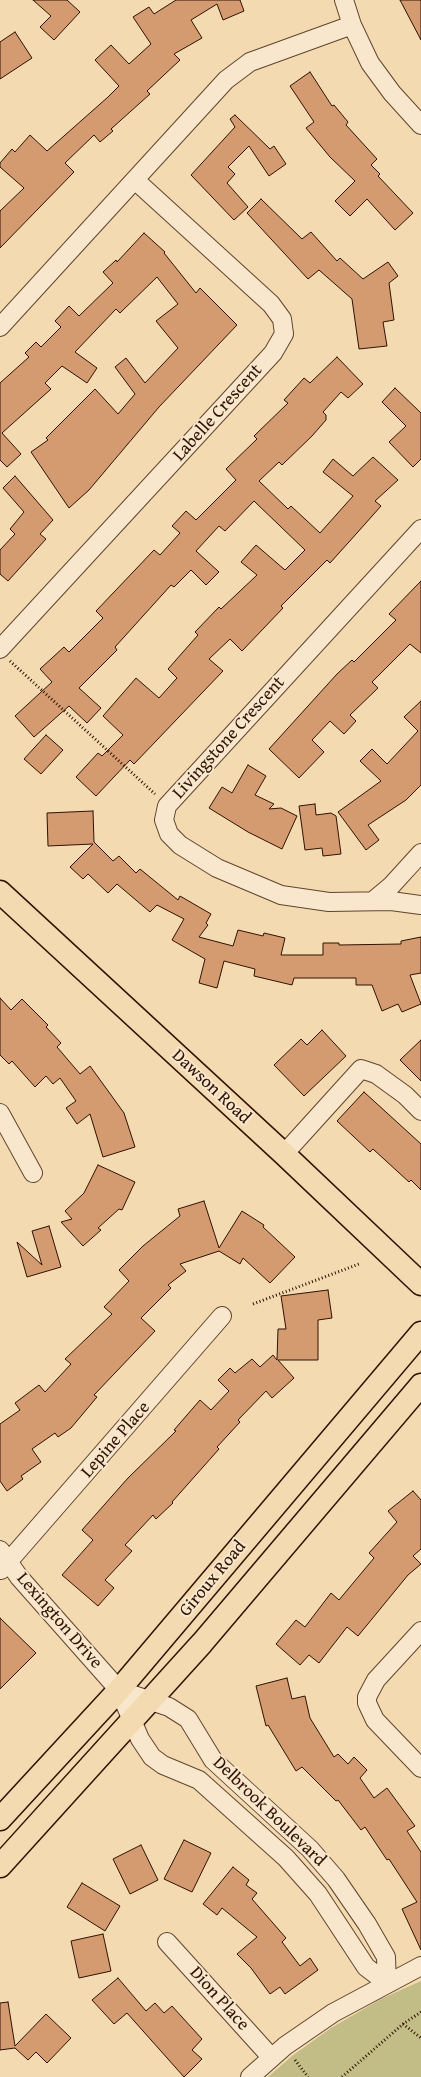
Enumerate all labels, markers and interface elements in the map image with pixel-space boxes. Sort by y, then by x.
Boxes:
street label: Labelle Crescent [169,360,267,466]
street label: Livingstone Crescent [168,672,290,804]
street label: Dawson Road [167,1045,255,1129]
street label: Lepine Place [77,1397,155,1483]
street label: Giroux Road [175,1537,251,1621]
street label: Lexington Drive [11,1569,107,1673]
street label: Delbrook Boulevard [208,1752,330,1872]
street label: Dion Place [185,1962,253,2036]

